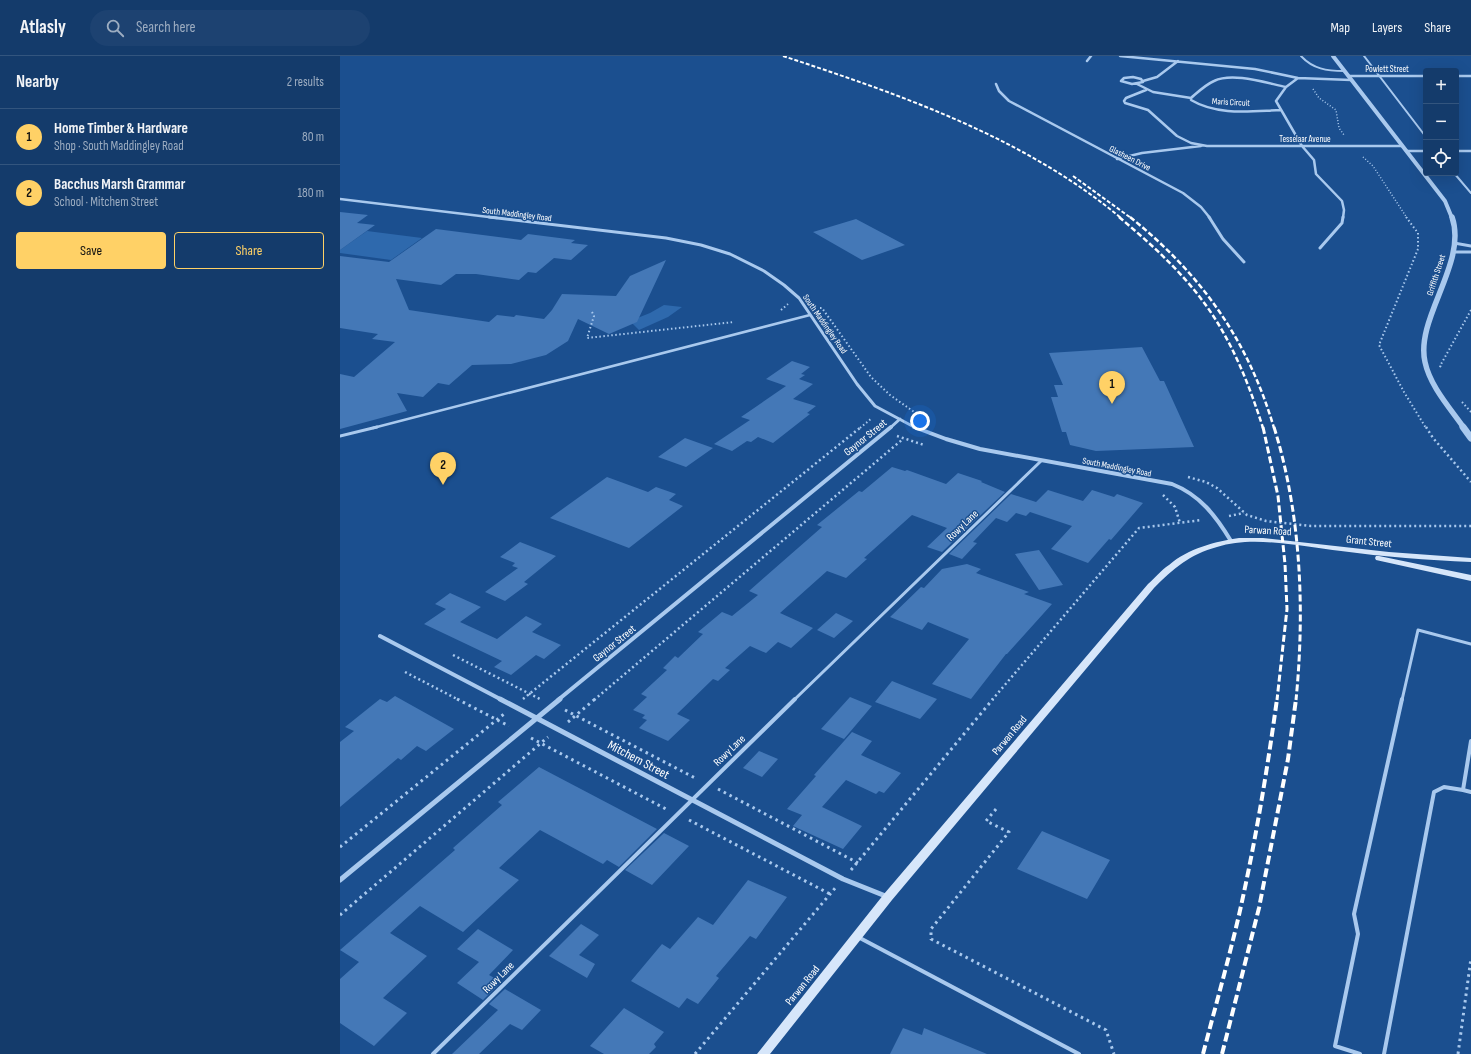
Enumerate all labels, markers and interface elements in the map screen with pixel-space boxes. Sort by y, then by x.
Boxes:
search box [90,10,370,46]
text: Atlasly [20,16,66,39]
icon: search [104,17,126,39]
text: Search here [136,18,196,37]
text: Map [1330,19,1350,36]
text: Layers [1372,19,1402,36]
text: Share [1424,19,1451,36]
street label: Powlett Street [1365,64,1409,75]
map controls [1423,68,1459,176]
button: + [1423,68,1459,104]
text: Nearby [16,72,59,92]
text: 2 results [287,74,324,90]
street label: Maris Circuit [1212,96,1250,109]
button: − [1423,104,1459,140]
text: Home Timber & Hardware [54,119,188,138]
text: 1 [26,129,32,145]
text: 80 m [302,129,324,145]
street label: Tesselaar Avenue [1279,134,1331,145]
text: Shop · South Maddingley Road [54,138,184,154]
button: locate [1423,140,1459,176]
street label: Glasheen Drive [1107,143,1153,174]
text: Bacchus Marsh Grammar [54,175,185,194]
text: 2 [26,185,32,201]
text: 180 m [298,185,324,201]
text: School · Mitchem Street [54,194,158,210]
street label: South Maddingley Road [482,205,553,224]
button: Save [16,232,166,269]
button: Share [174,232,324,269]
street label: Griffith Street [1425,253,1448,297]
street label: South Maddingley Road [800,292,849,356]
pin: 1 [1099,371,1125,404]
your location [910,411,930,431]
street label: Gaynor Street [841,416,890,459]
pin: 2 [430,452,456,485]
street label: South Maddingley Road [1082,455,1153,480]
street label: Rowy Lane [944,507,981,544]
street label: Parwan Road [1244,523,1292,538]
street label: Grant Street [1345,533,1393,550]
street label: Gaynor Street [590,622,639,665]
street label: Parwan Road [989,713,1030,758]
street label: Rowy Lane [711,732,748,769]
street label: Mitchem Street [605,737,672,783]
street label: Rowy Lane [480,959,517,996]
street label: Parwan Road [783,963,823,1008]

